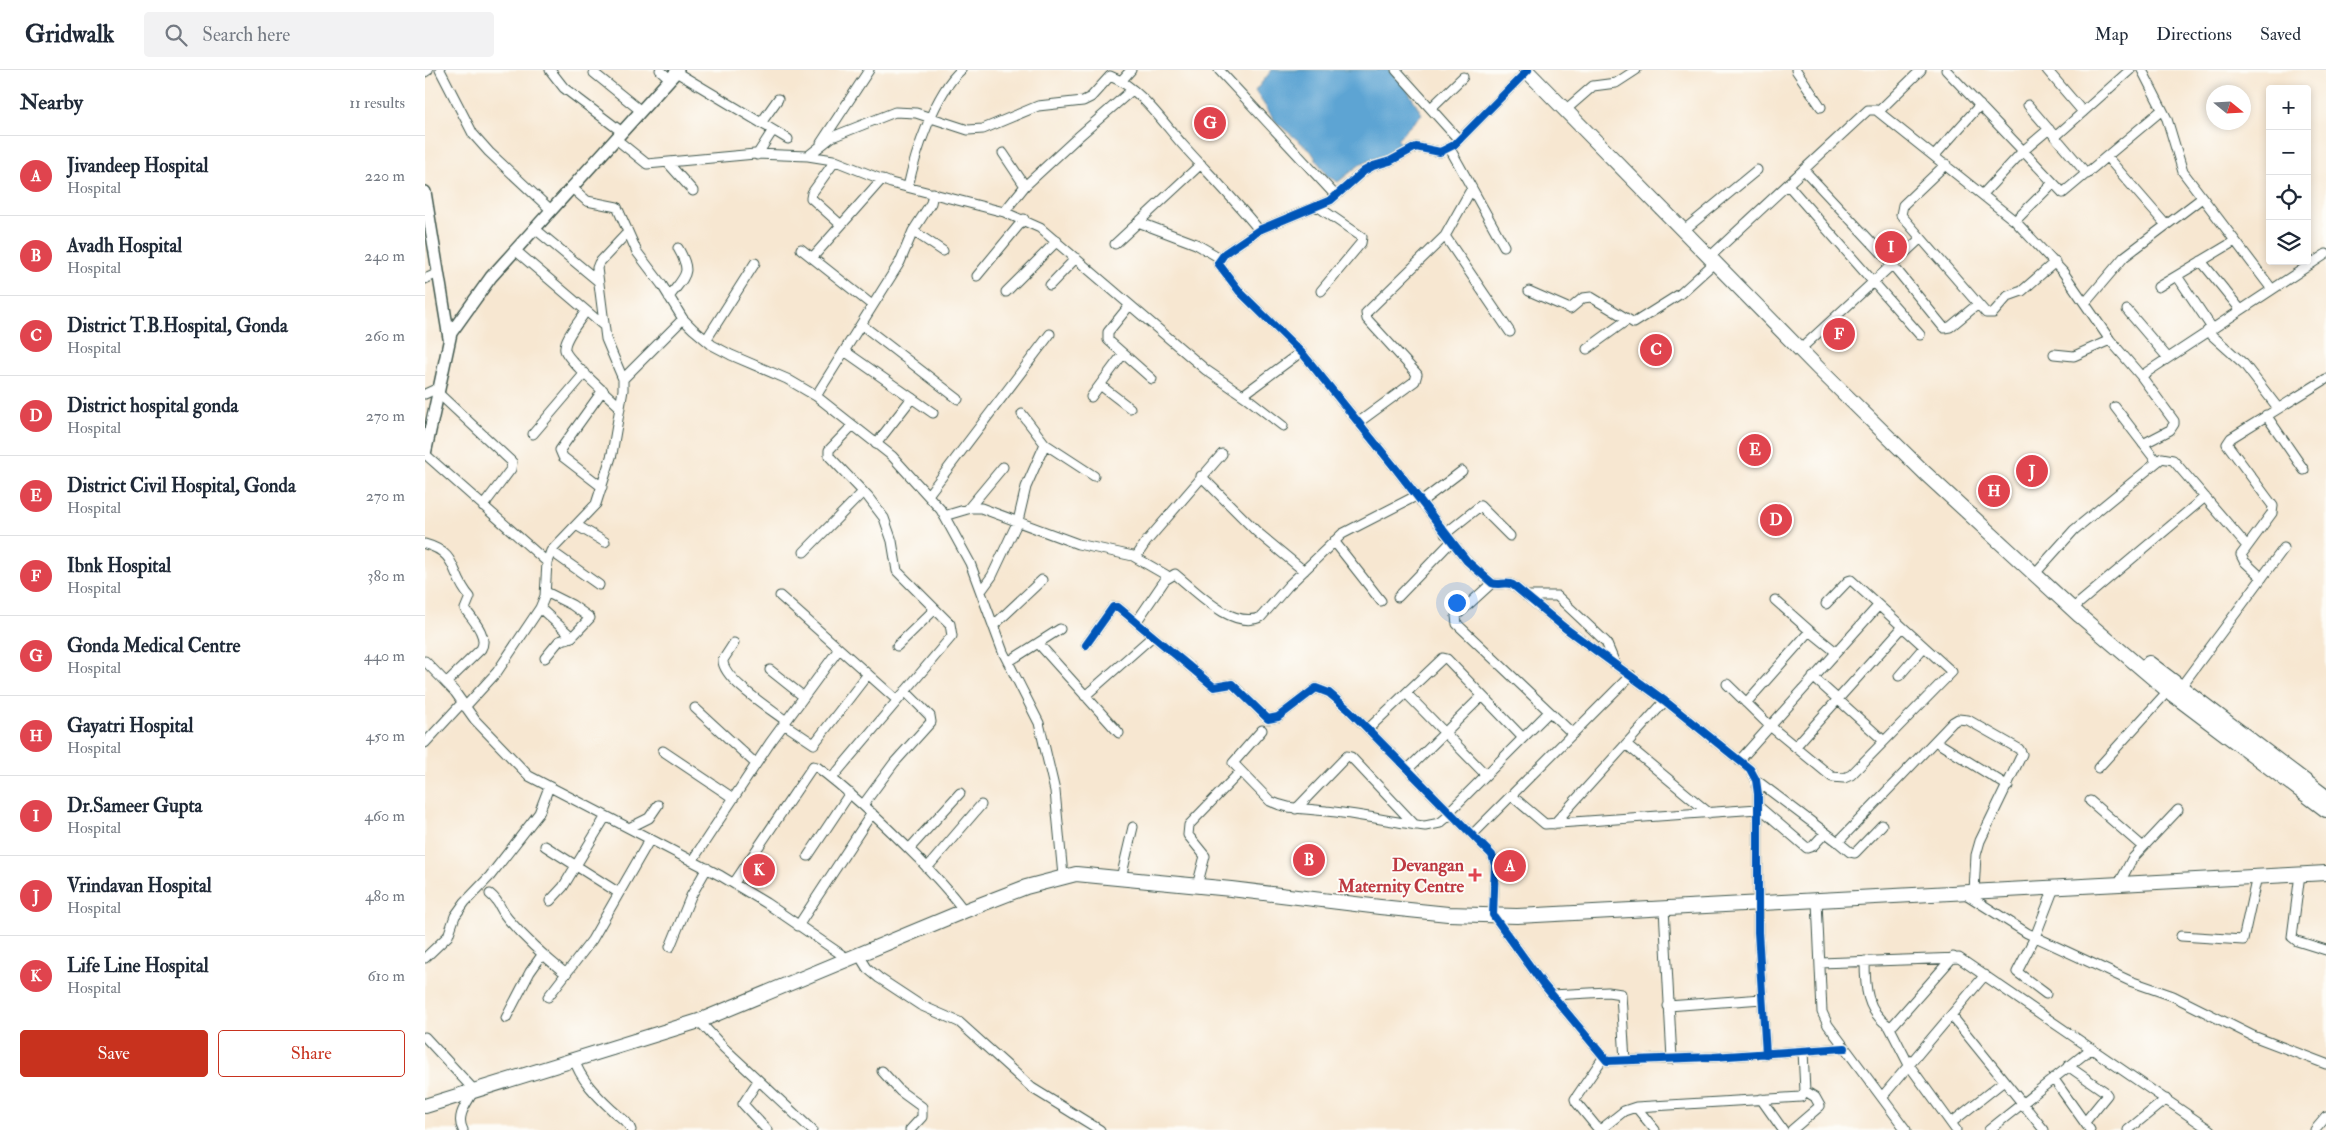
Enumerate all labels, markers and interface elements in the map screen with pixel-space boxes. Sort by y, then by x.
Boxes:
search box [144,12,494,57]
text: Gridwalk [25,19,114,50]
icon: search [162,21,190,49]
text: Search here [202,23,290,47]
text: Map [2095,23,2128,46]
text: Directions [2156,23,2232,46]
text: Saved [2260,23,2301,46]
north arrow [2206,85,2251,130]
map controls [2266,85,2311,265]
button: + [2266,85,2311,130]
text: Nearby [20,89,83,116]
text: 11 results [349,93,405,113]
pin: G [1194,104,1226,142]
button: − [2266,130,2311,175]
text: Jivandeep Hospital [67,154,208,178]
text: A [31,166,41,186]
text: 220 m [365,166,405,186]
button: locate [2266,175,2311,220]
text: Hospital [67,178,121,198]
button: layers [2266,220,2311,265]
pin: I [1875,228,1907,266]
text: Avadh Hospital [67,234,182,258]
text: B [31,246,41,266]
text: 240 m [364,246,405,266]
text: Hospital [67,258,121,278]
text: District T.B.Hospital, Gonda [67,314,288,338]
pin: F [1823,315,1855,353]
text: C [30,326,42,346]
text: 260 m [365,326,405,346]
pin: C [1640,331,1672,369]
text: Hospital [67,338,121,358]
text: District hospital gonda [67,394,238,418]
text: D [29,406,43,426]
text: 270 m [366,406,405,426]
text: Hospital [67,418,121,438]
pin: E [1739,431,1771,469]
pin: J [2016,452,2048,490]
pin: H [1978,472,2010,510]
text: District Civil Hospital, Gonda [67,474,296,498]
text: E [30,486,42,506]
text: 270 m [366,486,405,506]
text: Hospital [67,498,121,518]
pin: D [1760,501,1792,539]
text: Ibnk Hospital [67,554,171,578]
text: F [31,566,41,586]
text: 380 m [367,566,405,586]
text: Hospital [67,578,121,598]
your location [1444,590,1470,616]
text: Gonda Medical Centre [67,634,240,658]
text: G [29,646,43,666]
text: 440 m [364,646,405,666]
text: Hospital [67,658,121,678]
text: Gayatri Hospital [67,714,193,738]
text: H [29,726,43,746]
text: 450 m [366,726,405,746]
text: Hospital [67,738,121,758]
text: Dr.Sameer Gupta [67,794,202,818]
text: I [33,806,39,826]
text: 460 m [364,806,405,826]
text: Hospital [67,818,121,838]
pin: B [1293,841,1325,879]
pin: A [1494,847,1526,885]
pin: K [743,851,775,889]
place label: Devangan Maternity Centre [1337,854,1465,898]
marker: Devangan Maternity Centre [1468,868,1482,882]
text: Vrindavan Hospital [67,874,212,898]
text: J [33,886,39,906]
text: 480 m [365,886,405,906]
text: Hospital [67,898,121,918]
text: Life Line Hospital [67,954,209,978]
text: K [30,966,42,986]
text: 610 m [367,966,405,986]
text: Hospital [67,978,121,998]
button: Save [20,1030,208,1077]
button: Share [218,1030,405,1077]

